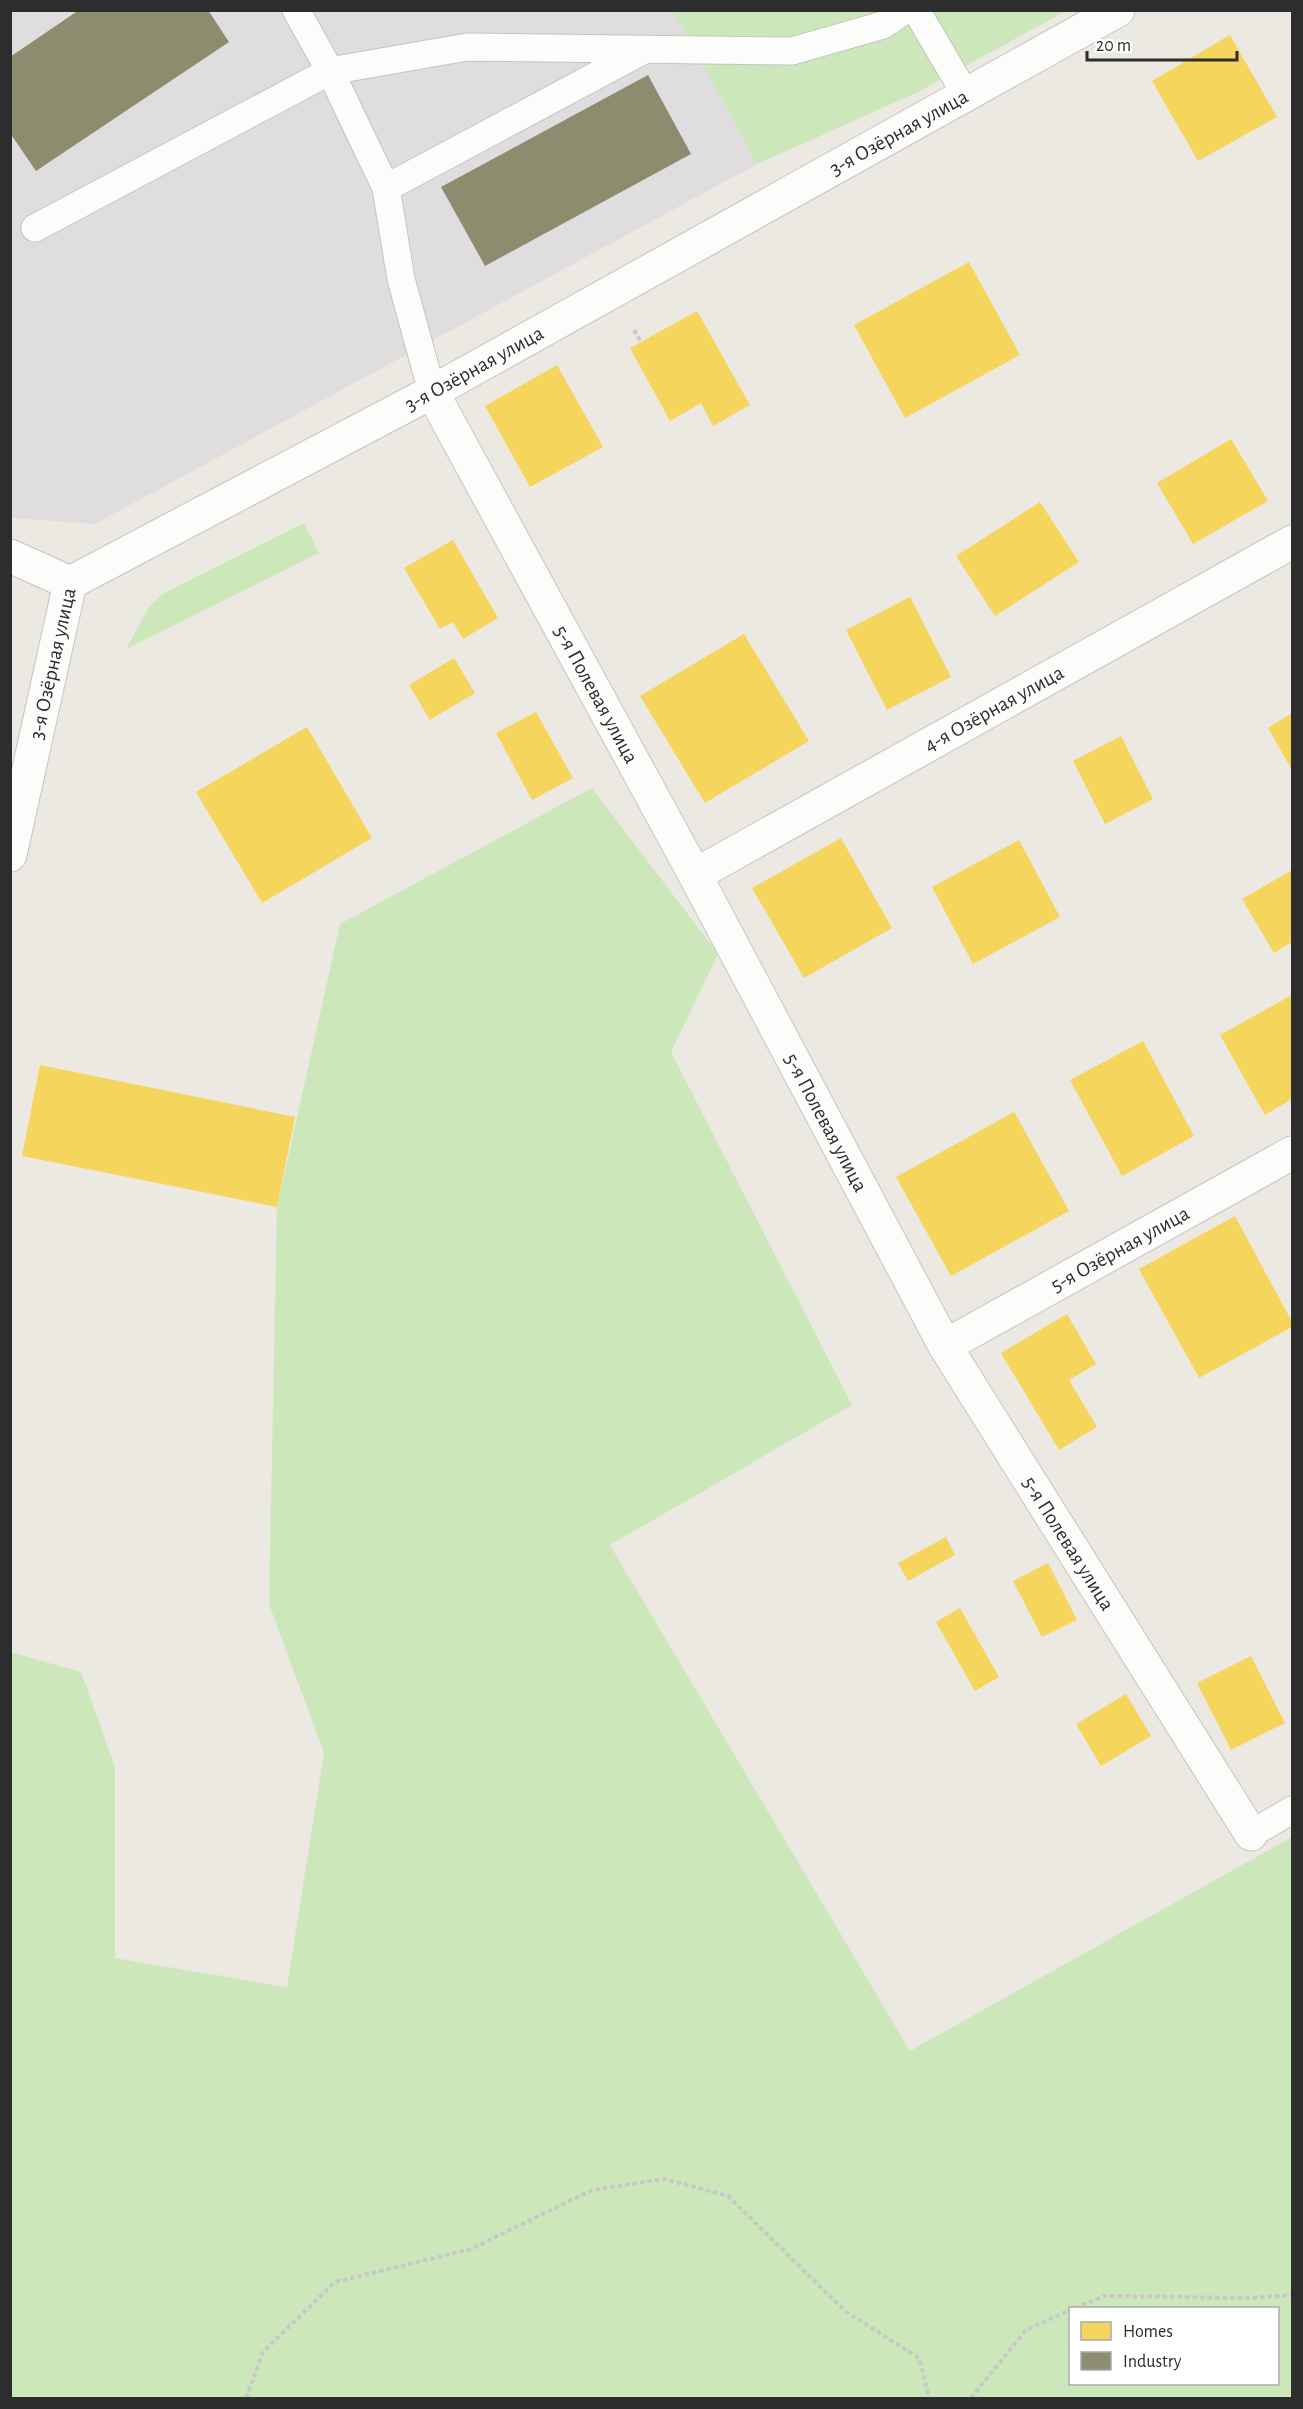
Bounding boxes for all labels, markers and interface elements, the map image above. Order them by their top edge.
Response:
scale bar [1087,24,1237,62]
text: 20 m [1096,37,1131,55]
street label: 3-я Озёрная улица [826,86,972,179]
street label: 3-я Озёрная улица [402,322,547,415]
street label: 3-я Озёрная улица [26,586,80,742]
street label: 5-я Полевая улица [550,622,642,767]
street label: 4-я Озёрная улица [921,661,1068,756]
street label: 5-я Полевая улица [781,1050,871,1196]
street label: 5-я Озёрная улица [1047,1202,1193,1296]
street label: 5-я Полевая улица [1019,1473,1118,1614]
legend [1069,2307,1279,2385]
text: Homes [1123,2323,1173,2341]
text: Industry [1123,2353,1182,2371]

